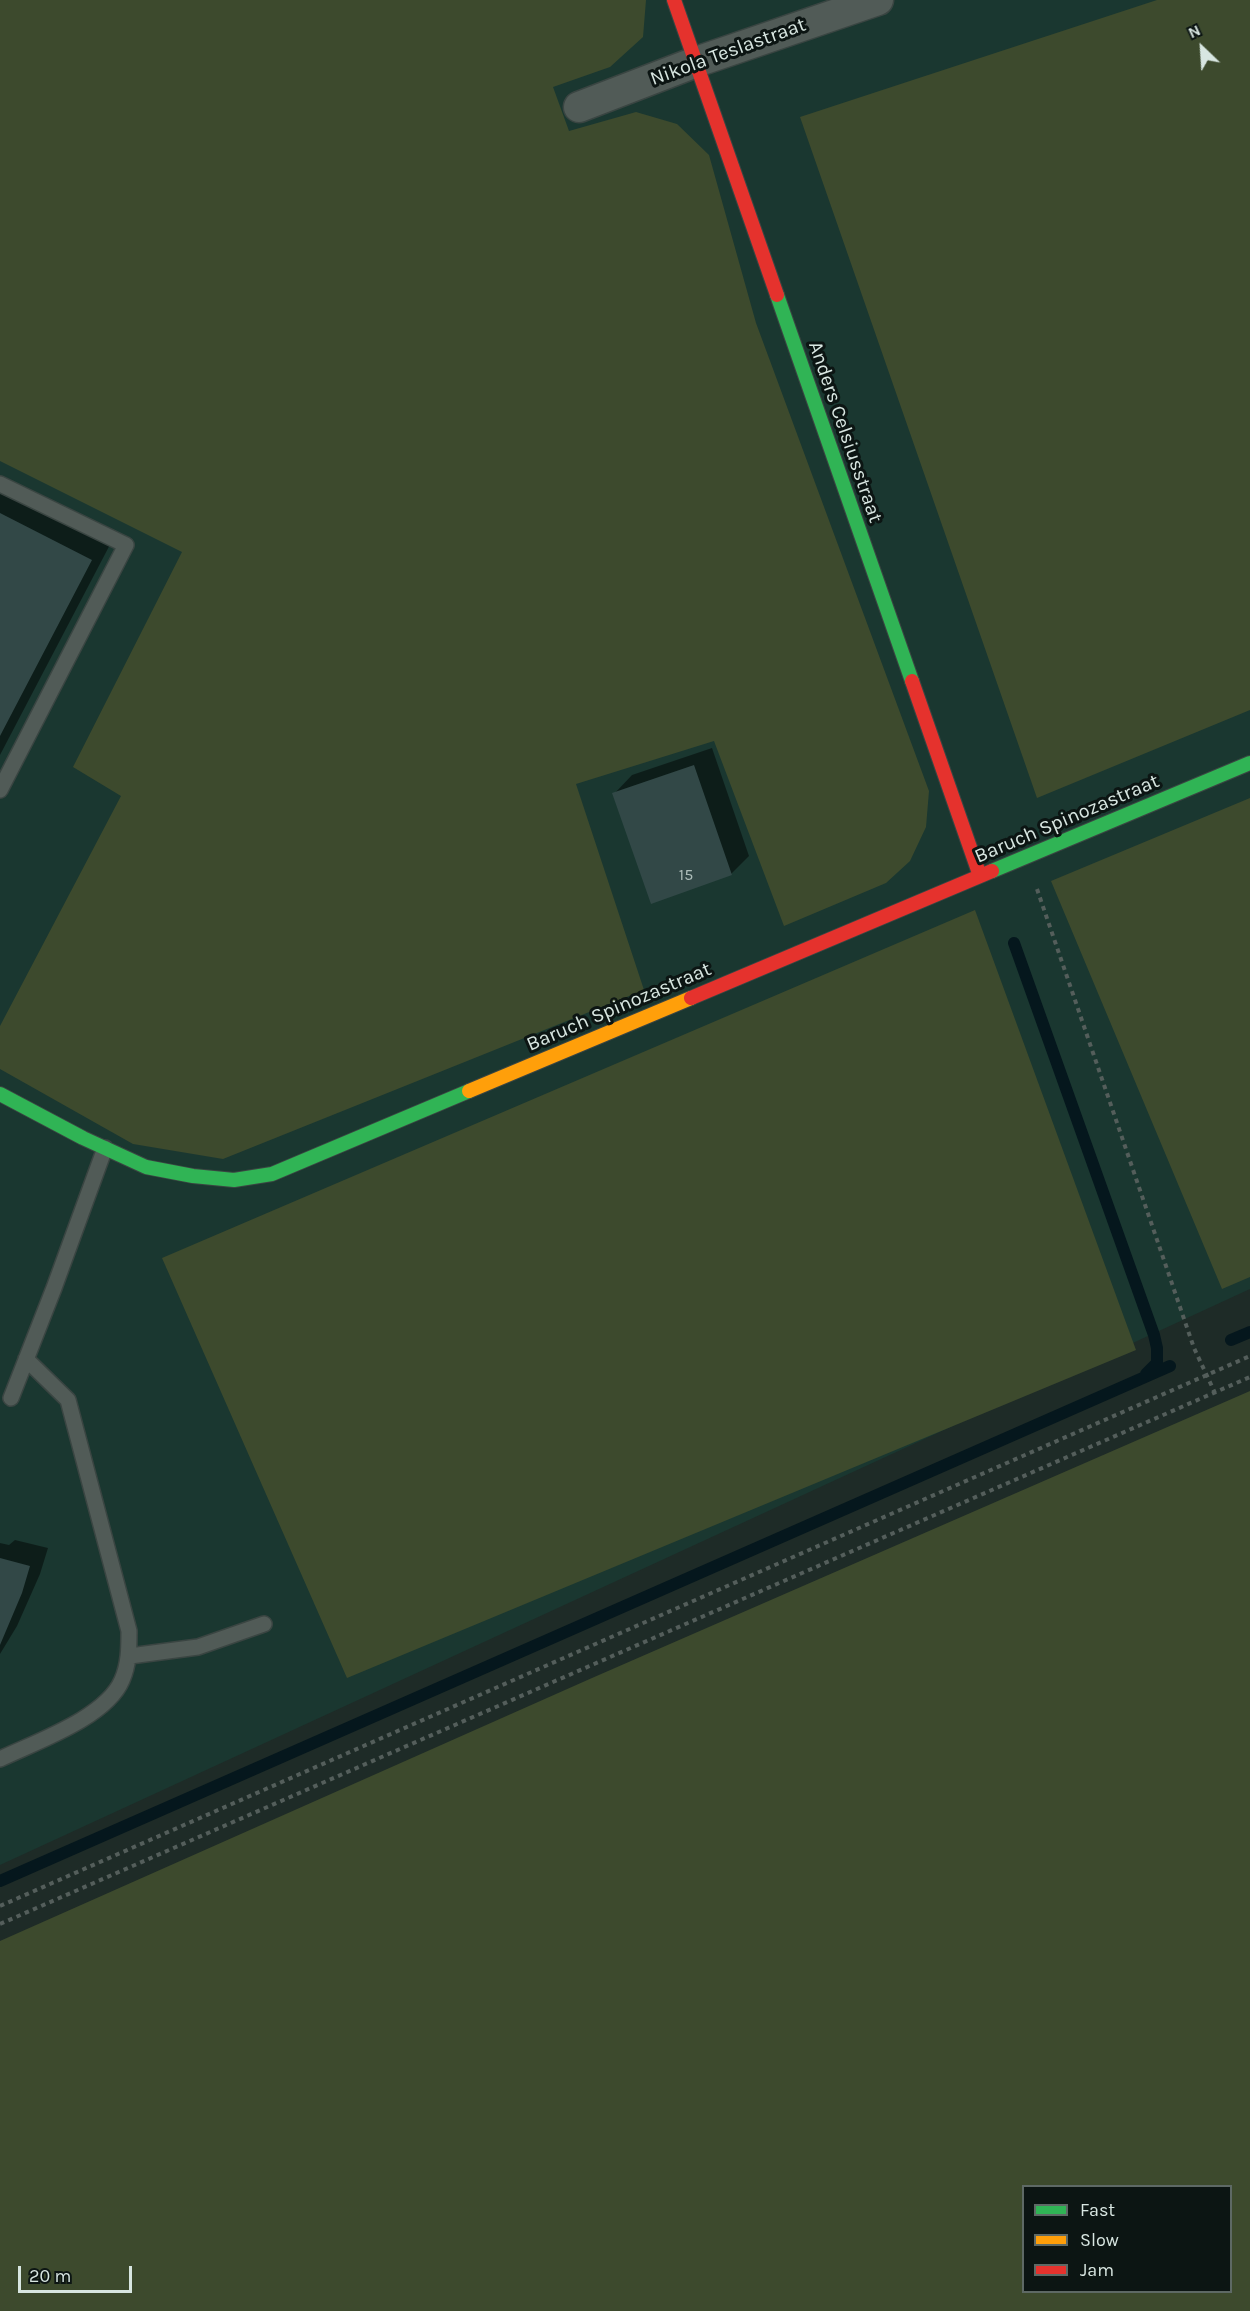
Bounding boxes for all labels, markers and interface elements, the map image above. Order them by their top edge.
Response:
street label: Nikola Teslastraat [647,13,809,91]
north arrow [1172,18,1232,78]
text: N [1185,20,1203,42]
street label: Anders Celsiusstraat [803,338,887,526]
street label: Baruch Spinozastraat [971,769,1163,869]
house number: 15 [679,865,693,885]
street label: Baruch Spinozastraat [523,957,715,1057]
legend [1022,2185,1232,2293]
text: Fast [1080,2199,1115,2221]
text: Slow [1080,2229,1119,2251]
scale bar [21,2254,135,2292]
text: Jam [1080,2259,1114,2281]
text: 20 m [29,2265,71,2287]

